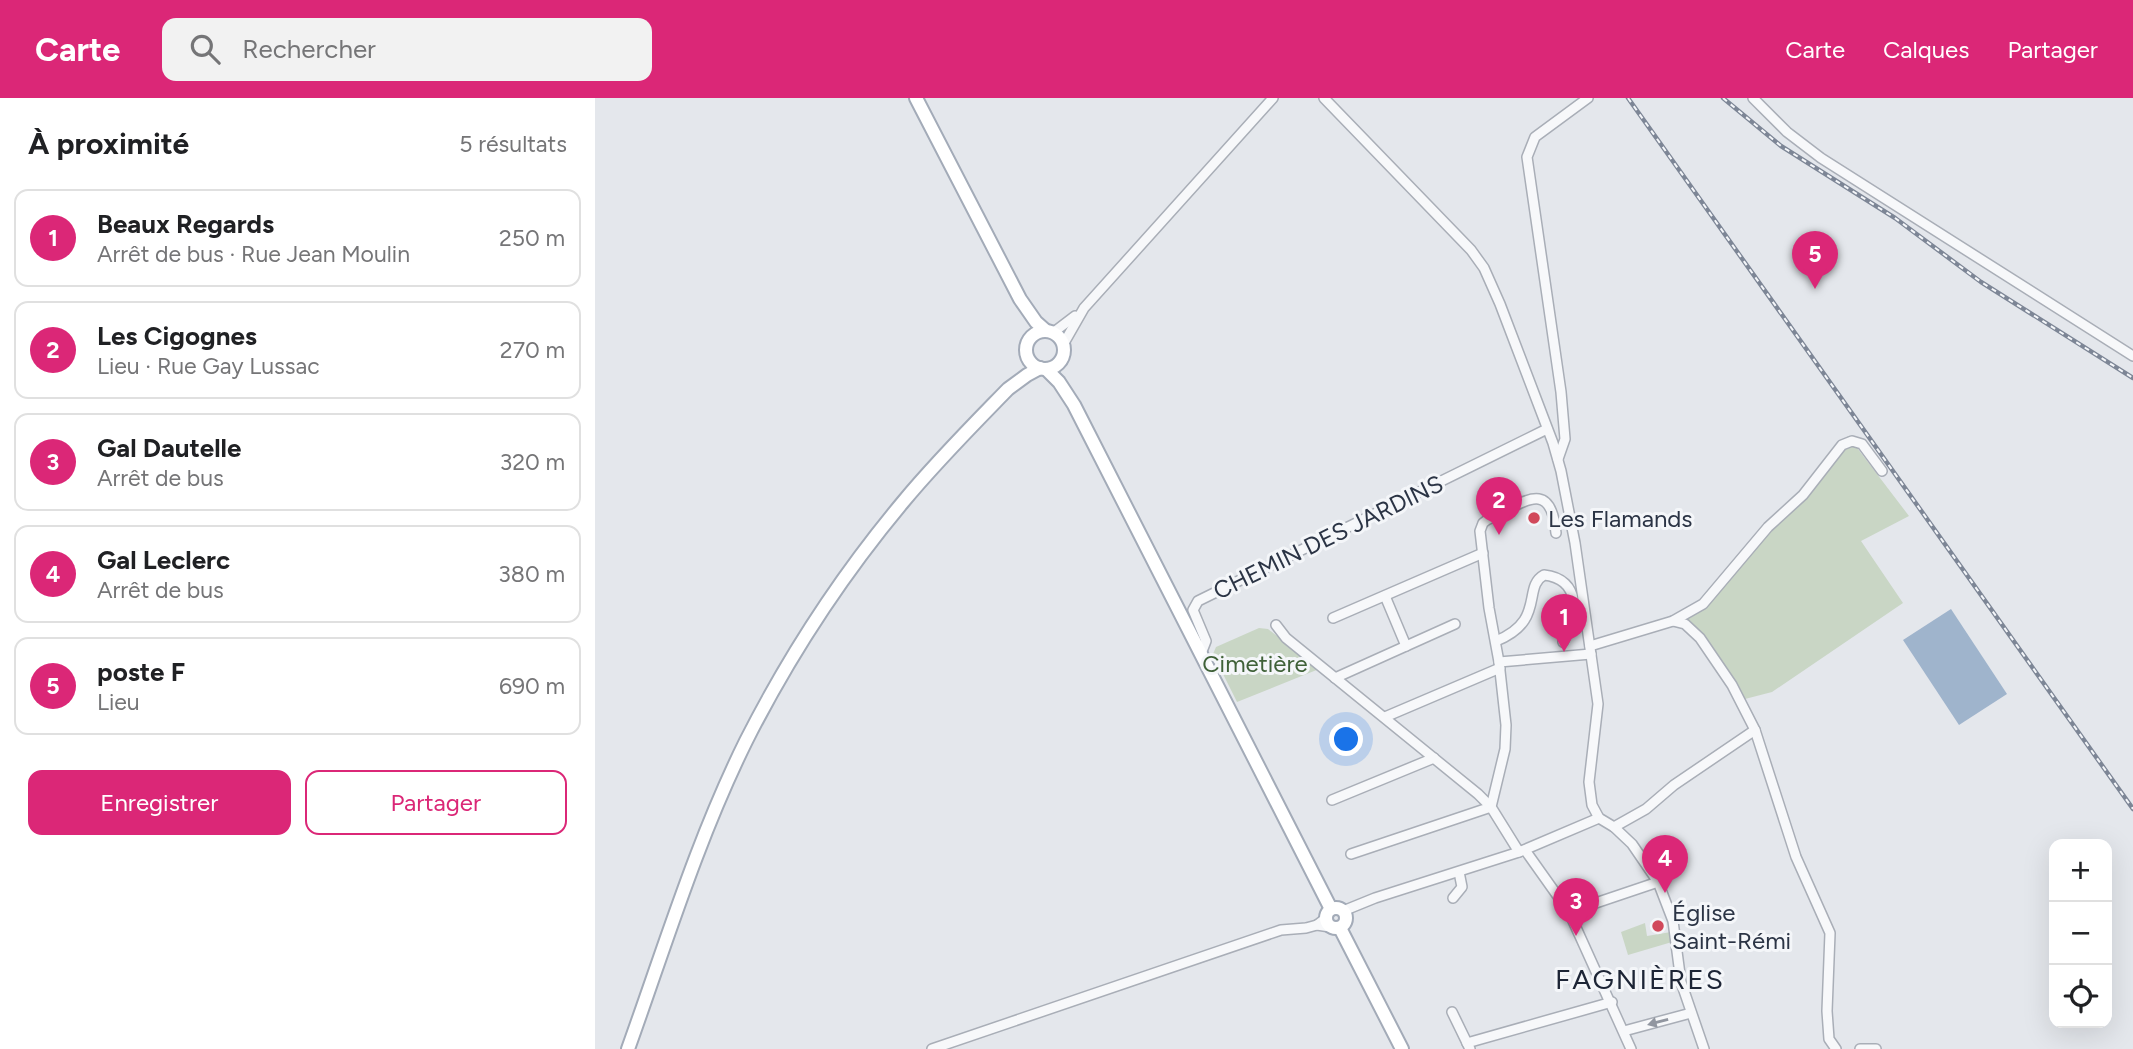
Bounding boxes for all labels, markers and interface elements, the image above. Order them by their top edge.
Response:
search box [162,18,652,81]
text: Carte [35,30,120,69]
icon: search [186,30,224,68]
text: Rechercher [242,33,376,65]
text: Carte [1785,35,1845,64]
text: Calques [1883,35,1969,64]
text: Partager [2007,35,2098,64]
text: À proximité [28,125,189,162]
text: 5 résultats [459,130,567,158]
text: Beaux Regards [97,208,274,240]
text: 1 [48,224,58,252]
text: 250 m [499,224,565,252]
pin: 5 [1792,231,1838,289]
text: Arrêt de bus · Rue Jean Moulin [97,240,410,268]
text: Les Cigognes [97,320,257,352]
text: 2 [46,336,60,364]
text: 270 m [500,336,565,364]
text: Lieu · Rue Gay Lussac [97,352,320,380]
text: Gal Dautelle [97,432,241,464]
text: 3 [47,448,59,476]
text: 320 m [500,448,565,476]
text: Arrêt de bus [97,464,224,492]
street label: CHEMIN DES JARDINS [1208,469,1448,605]
pin: 2 [1476,477,1522,535]
place label: Les Flamands [1548,504,1693,533]
marker: Les Flamands [1526,510,1542,526]
text: Gal Leclerc [97,544,230,576]
text: 4 [46,560,60,588]
text: 380 m [498,560,565,588]
text: Arrêt de bus [97,576,224,604]
pin: 1 [1541,594,1587,652]
park label: Cimetière [1202,649,1308,678]
text: poste F [97,656,185,688]
text: 5 [46,672,60,700]
text: 690 m [499,672,565,700]
text: Lieu [97,688,140,716]
your location [1329,722,1363,756]
button: Enregistrer [28,770,291,835]
button: Partager [305,770,567,835]
pin: 4 [1642,835,1688,893]
map controls [2049,839,2112,1028]
button: + [2049,839,2112,902]
pin: 3 [1553,878,1599,936]
place label: Église Saint-Rémi [1672,898,1791,955]
button: − [2049,902,2112,965]
marker: Église Saint-Rémi [1650,918,1666,934]
district label: FAGNIÈRES [1555,962,1725,996]
button: locate [2049,965,2112,1028]
one-way arrow [1646,1017,1668,1028]

